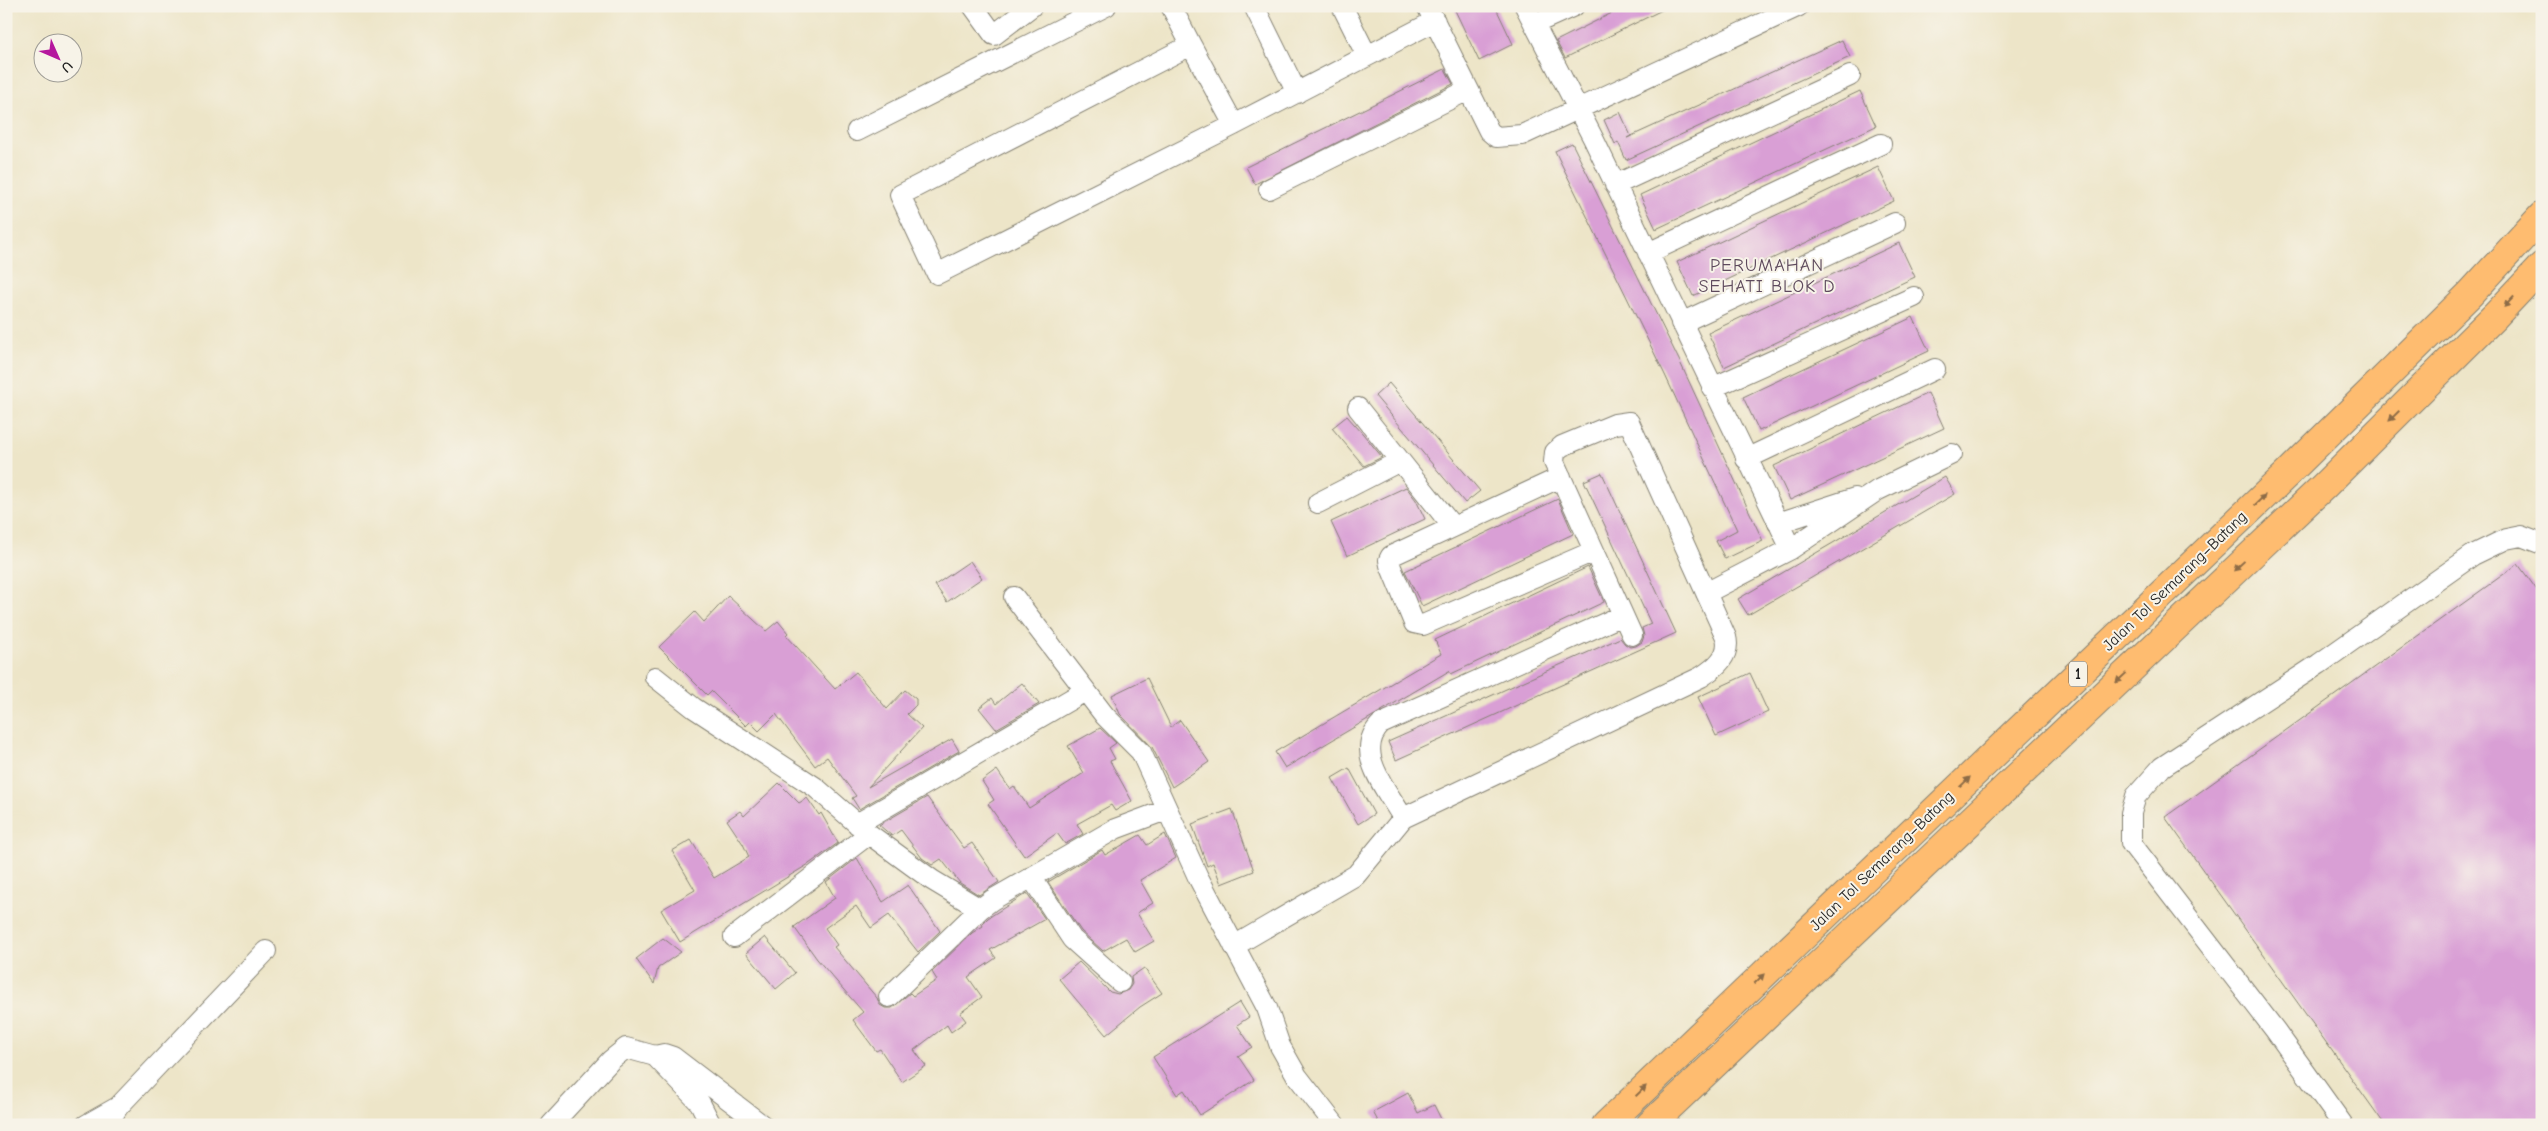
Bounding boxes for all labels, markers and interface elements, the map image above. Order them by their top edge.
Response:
north arrow [32,32,82,82]
text: U [58,58,76,76]
district label: PERUMAHAN SEHATI BLOK D [1699,255,1835,297]
one-way arrow [2503,295,2514,308]
one-way arrow [2388,410,2400,422]
one-way arrow [2253,495,2265,507]
street label: Jalan Tol Semarang–Batang [2099,507,2251,655]
one-way arrow [2234,560,2246,572]
road number: 1 [2069,662,2087,686]
one-way arrow [2116,672,2128,684]
one-way arrow [1959,776,1971,788]
street label: Jalan Tol Semarang–Batang [1806,787,1958,935]
one-way arrow [1752,973,1764,985]
one-way arrow [1635,1085,1647,1097]

